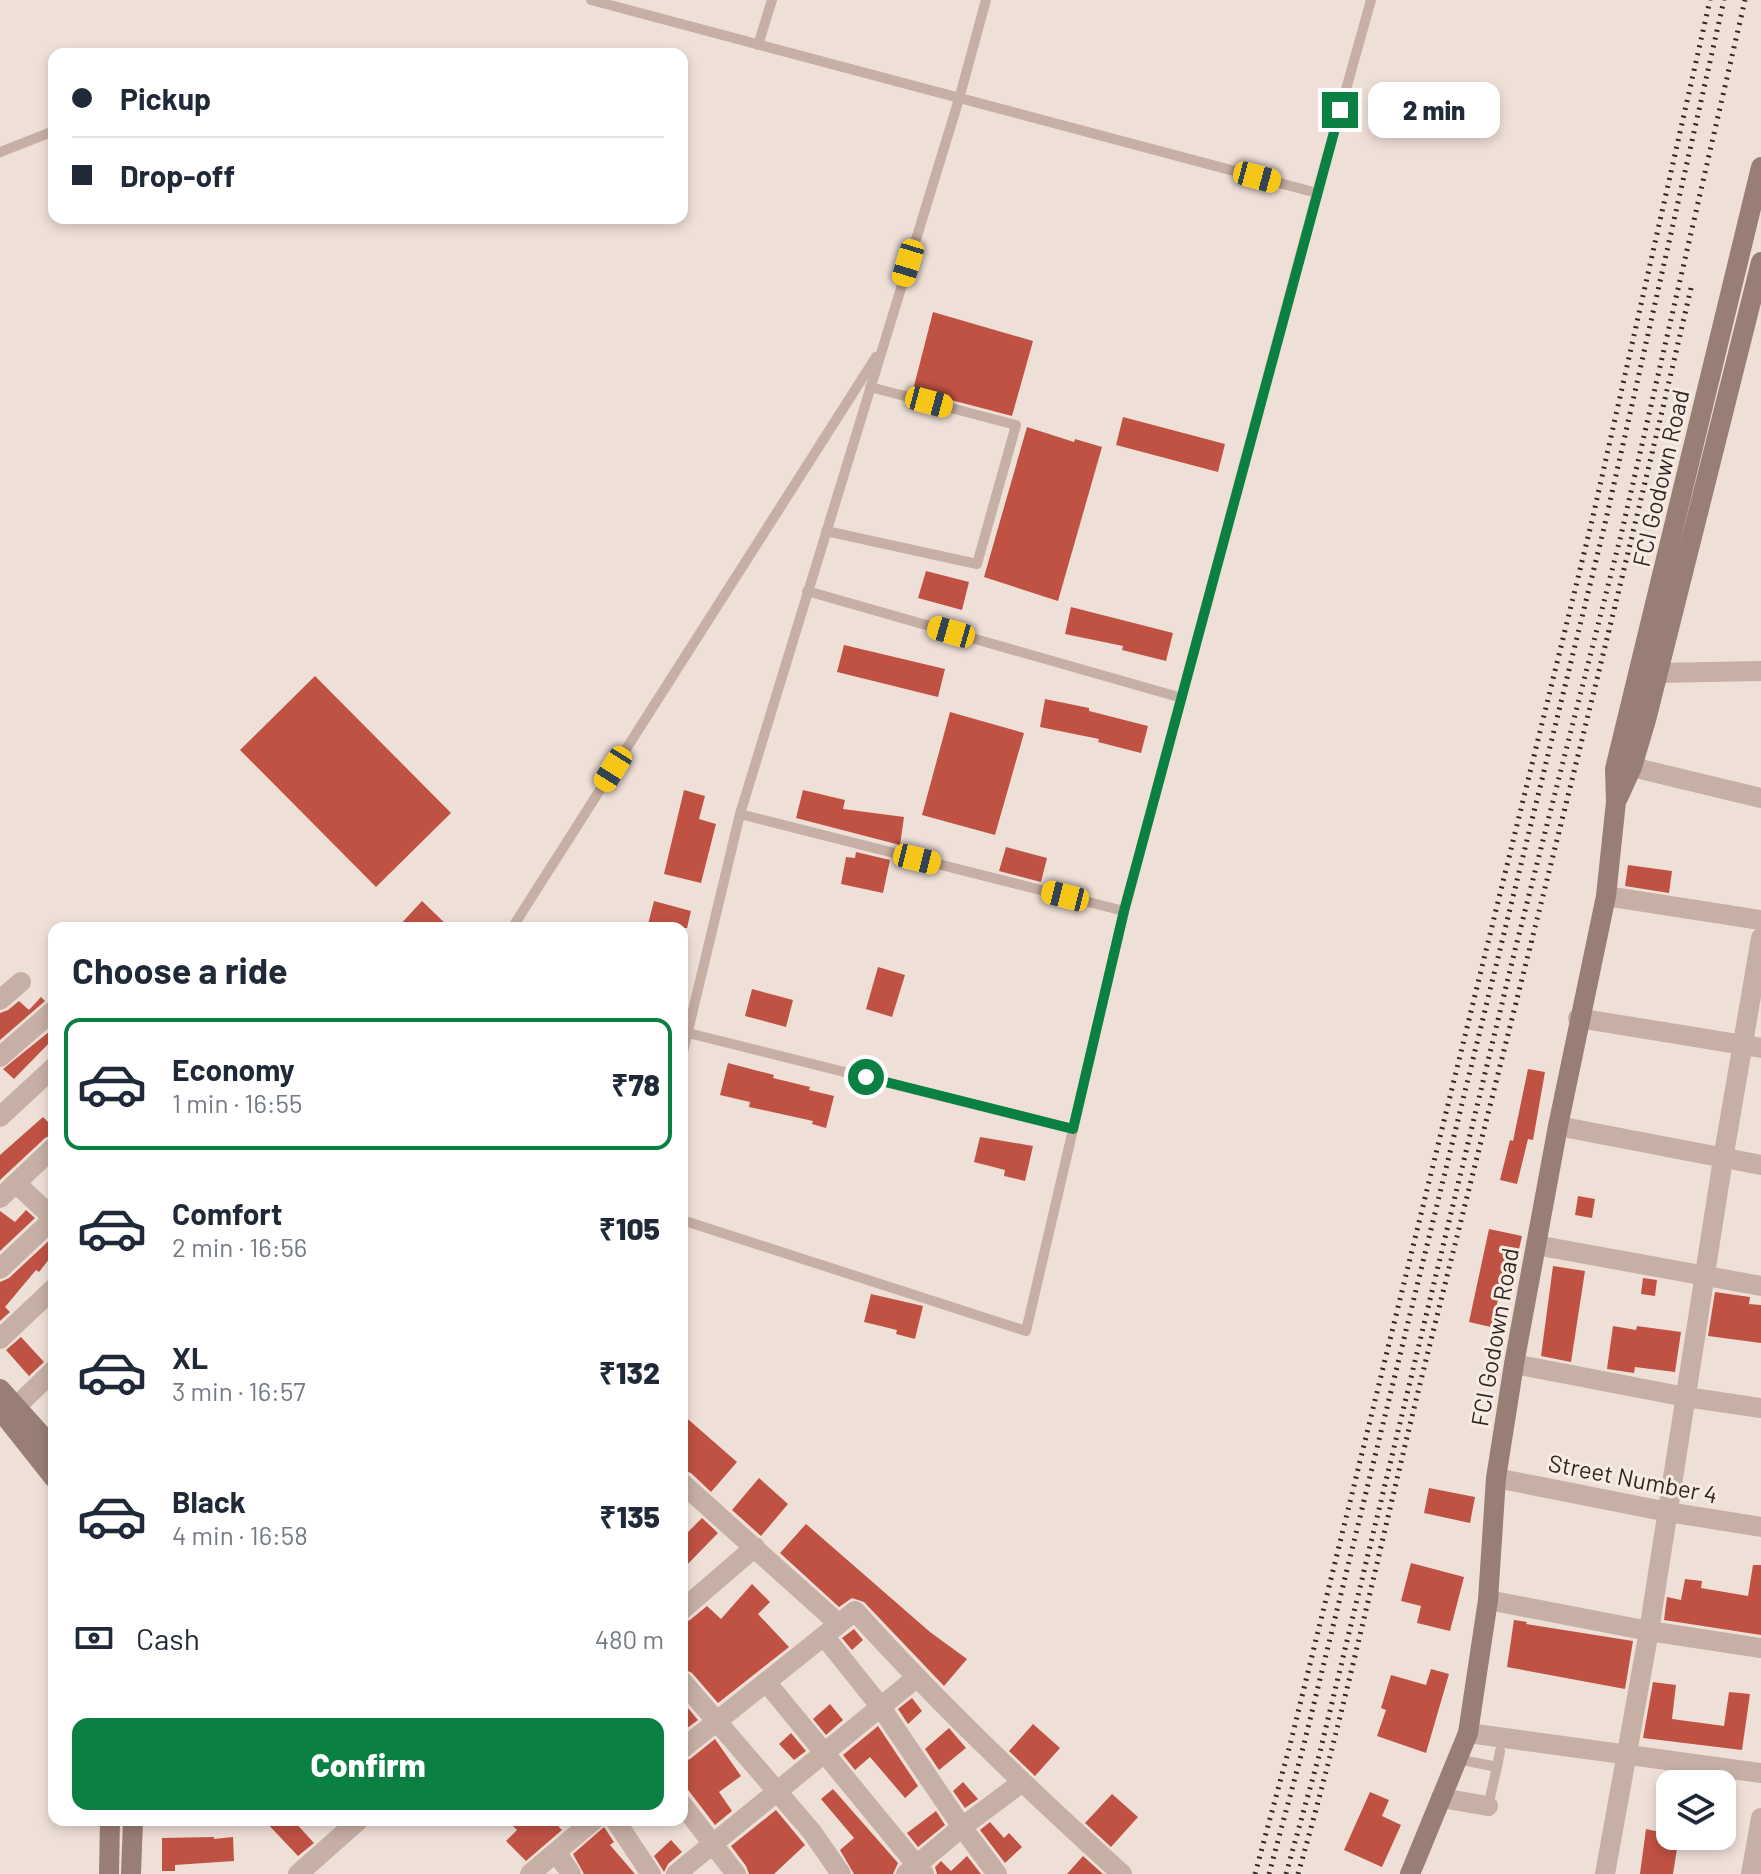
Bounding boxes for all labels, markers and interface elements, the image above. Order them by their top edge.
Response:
text: Pickup [120,80,211,116]
callout: 2 min [1368,82,1500,138]
route end [1322,92,1358,128]
text: 2 min [1403,94,1465,125]
text: Drop-off [120,157,235,193]
car [1231,159,1283,195]
car [890,237,926,289]
car [903,384,955,420]
street label: FCI Godown Road [1626,387,1694,569]
car [925,614,977,650]
car [590,742,636,796]
car [891,842,943,876]
car [1039,879,1091,913]
text: Choose a ride [72,948,288,991]
icon: car [76,1048,148,1120]
text: Economy [172,1051,295,1087]
route start [848,1059,884,1095]
text: ₹78 [611,1066,660,1102]
text: 1 min · 16:55 [172,1087,302,1118]
icon: car [76,1192,148,1264]
text: Comfort [172,1195,282,1231]
text: ₹105 [599,1210,660,1246]
text: 2 min · 16:56 [172,1231,307,1262]
street label: FCI Godown Road [1464,1246,1524,1428]
icon: car [76,1336,148,1408]
text: XL [172,1339,208,1375]
text: ₹132 [599,1354,660,1390]
text: 3 min · 16:57 [172,1375,306,1406]
street label: Street Number 4 [1546,1447,1720,1509]
icon: car [76,1480,148,1552]
text: Black [172,1483,246,1519]
text: ₹135 [599,1498,660,1534]
text: 4 min · 16:58 [172,1519,308,1550]
icon: cash [72,1616,116,1660]
text: Cash [136,1620,200,1656]
text: 480 m [595,1623,664,1654]
button: Confirm [72,1718,664,1810]
map controls [1656,1770,1736,1850]
button: layers [1656,1770,1736,1850]

